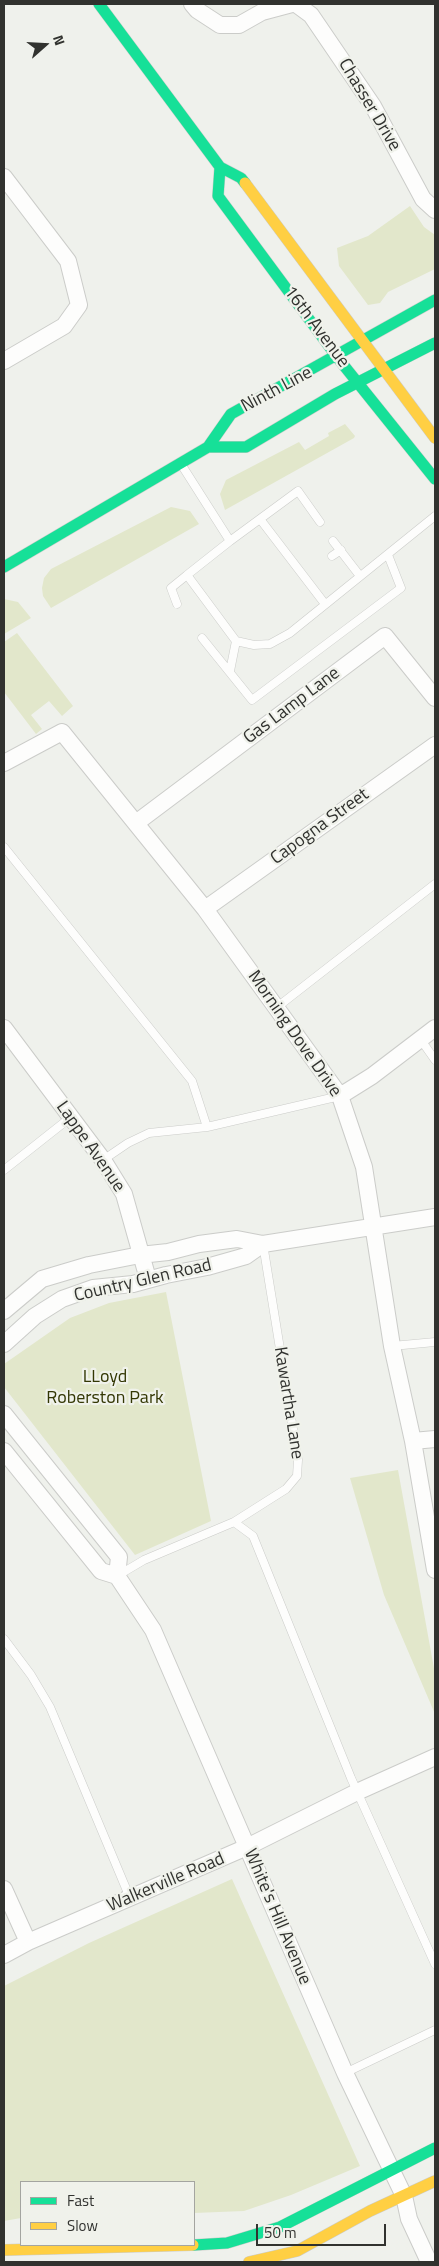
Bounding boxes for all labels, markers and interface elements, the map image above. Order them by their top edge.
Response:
north arrow [20,20,70,70]
text: N [48,32,71,48]
street label: Chasser Drive [333,55,405,155]
street label: 16th Avenue [278,282,354,372]
street label: Ninth Line [238,362,316,418]
street label: Gas Lamp Lane [240,663,344,749]
street label: Capogna Street [267,784,373,870]
street label: Morning Dove Drive [242,967,346,1101]
street label: Lappe Avenue [51,1097,129,1197]
street label: Country Glen Road [72,1255,214,1307]
street label: Kawartha Lane [268,1345,308,1461]
park label: LLoyd Roberston Park [46,1367,164,1410]
street label: White's Hill Avenue [239,1846,315,1988]
street label: Walkerville Road [104,1849,228,1917]
legend [20,2181,195,2246]
text: Fast [67,2189,94,2212]
text: Slow [67,2214,98,2237]
scale bar [259,2214,389,2246]
text: 50 m [264,2221,297,2244]

